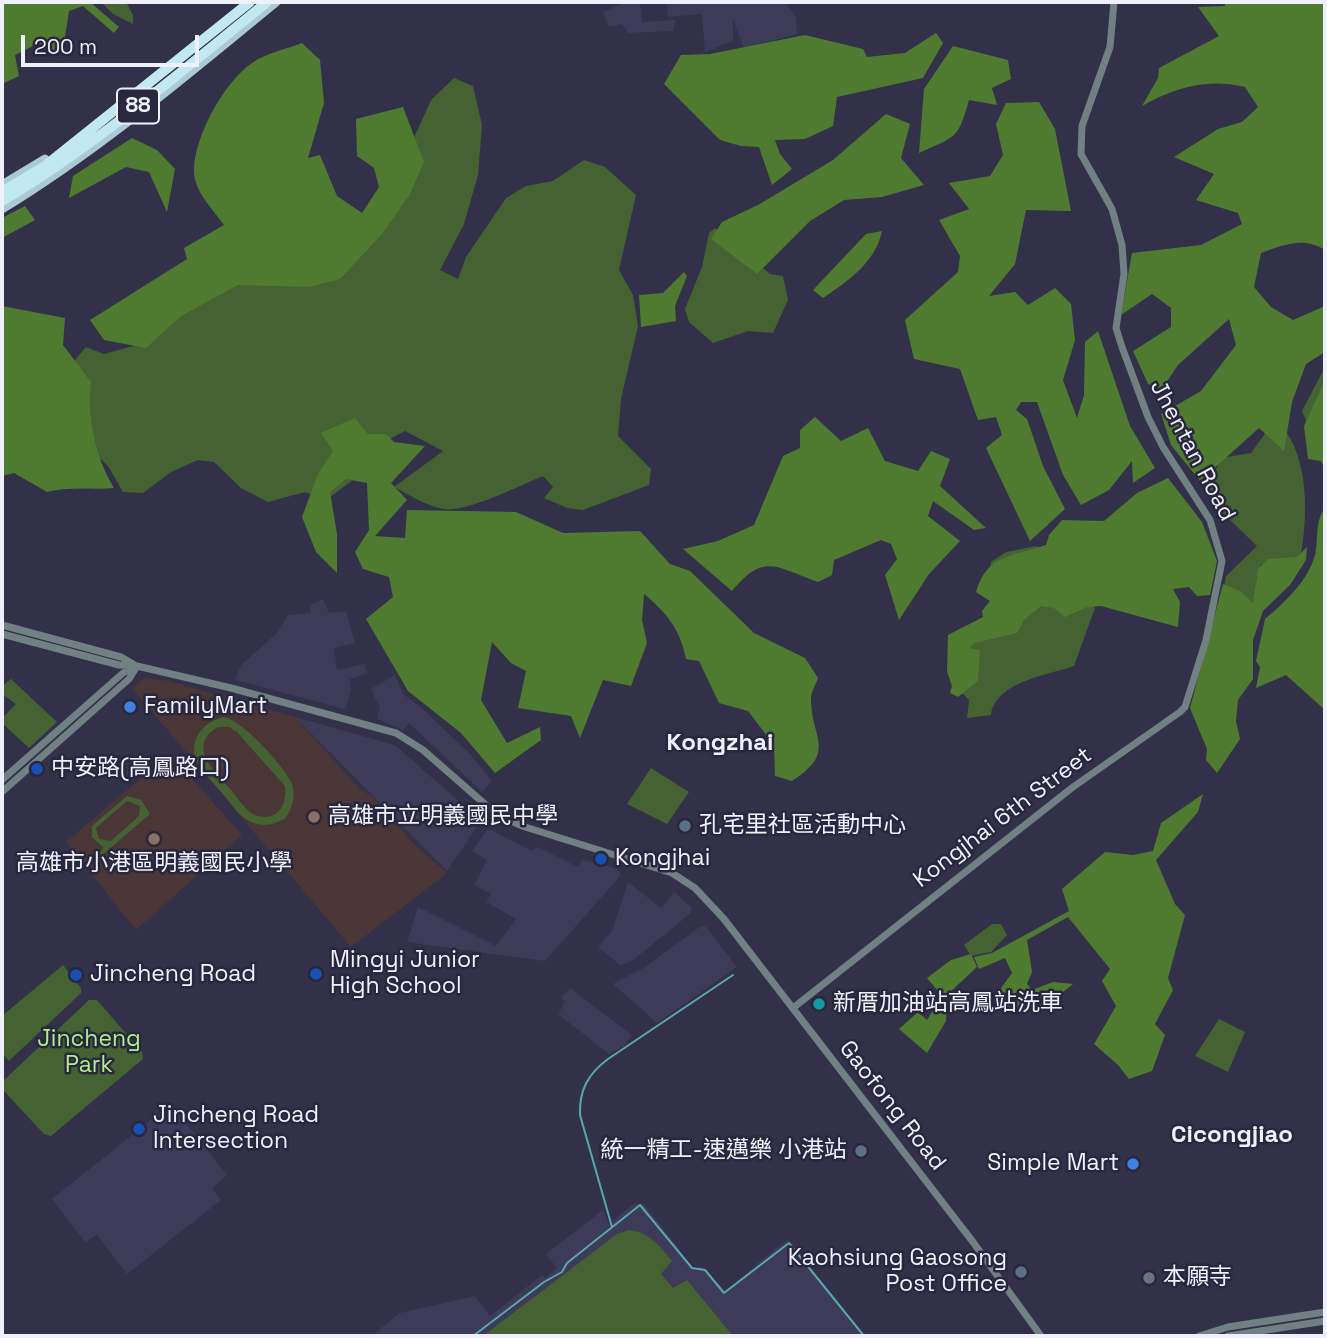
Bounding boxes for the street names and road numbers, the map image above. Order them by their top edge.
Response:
road number: 88 [117,88,159,124]
street label: Jhentan Road [1143,376,1241,526]
street label: Kongjhai 6th Street [908,742,1098,894]
street label: Gaofong Road [833,1036,951,1176]

